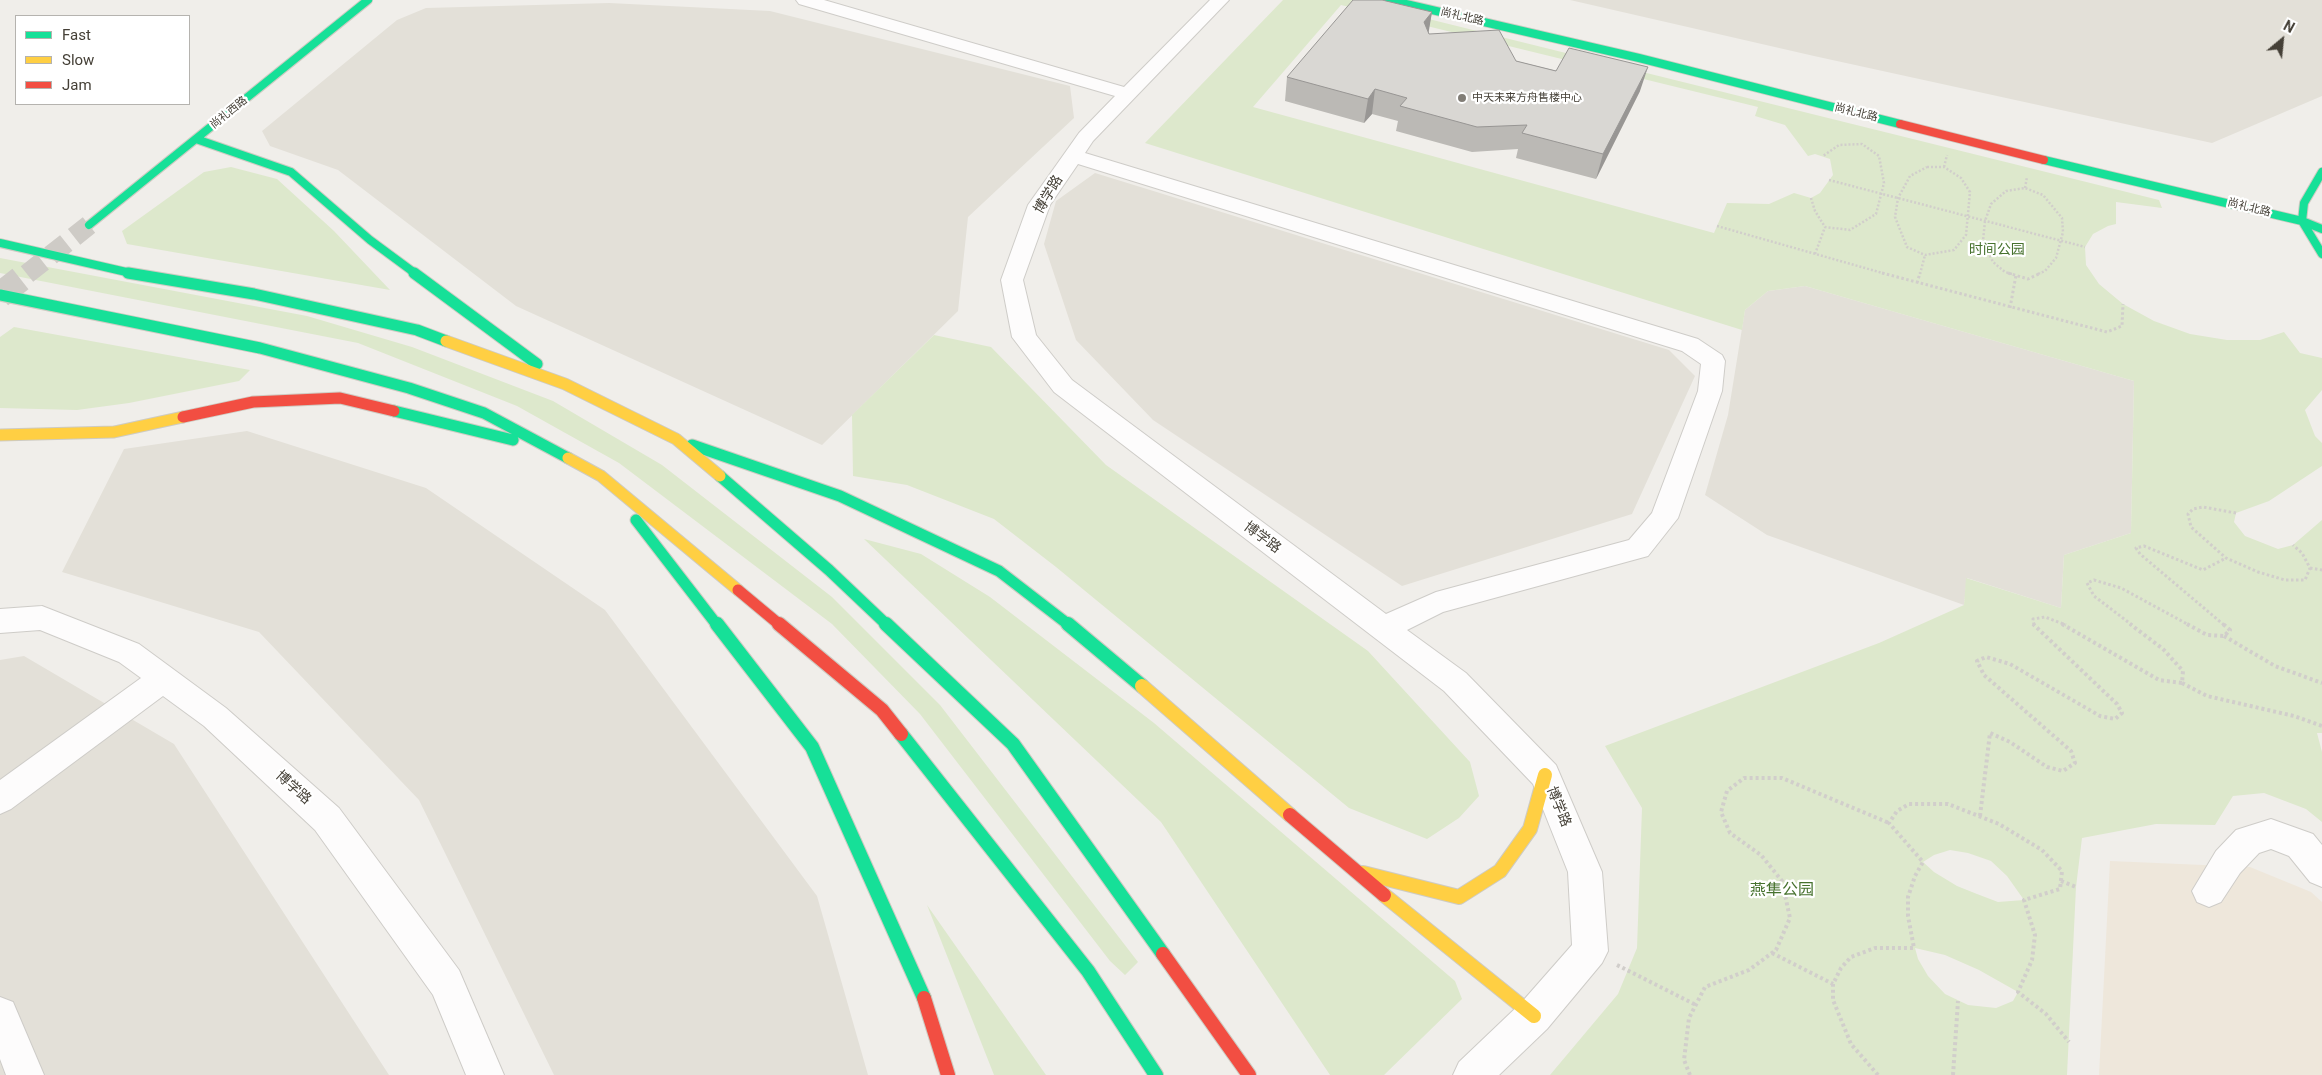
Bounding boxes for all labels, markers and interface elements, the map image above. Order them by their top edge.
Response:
street label: 尚礼北路 [1439,6,1485,28]
legend [15,15,190,105]
north arrow [2257,15,2307,65]
text: N [2281,17,2297,36]
text: Fast [62,26,91,44]
text: Slow [62,51,94,69]
text: Jam [62,76,92,94]
place label: 中天未来方舟售楼中心 [1472,91,1582,105]
marker: 中天未来方舟售楼中心 [1456,92,1468,104]
street label: 尚礼西路 [208,94,250,132]
street label: 尚礼北路 [1833,101,1879,125]
street label: 博学路 [1031,173,1067,217]
street label: 尚礼北路 [2226,196,2272,220]
park label: 时间公园 [1969,242,2025,258]
street label: 博学路 [1240,519,1284,557]
street label: 博学路 [272,768,314,808]
street label: 博学路 [1542,784,1574,830]
park label: 燕隼公园 [1750,881,1814,901]

